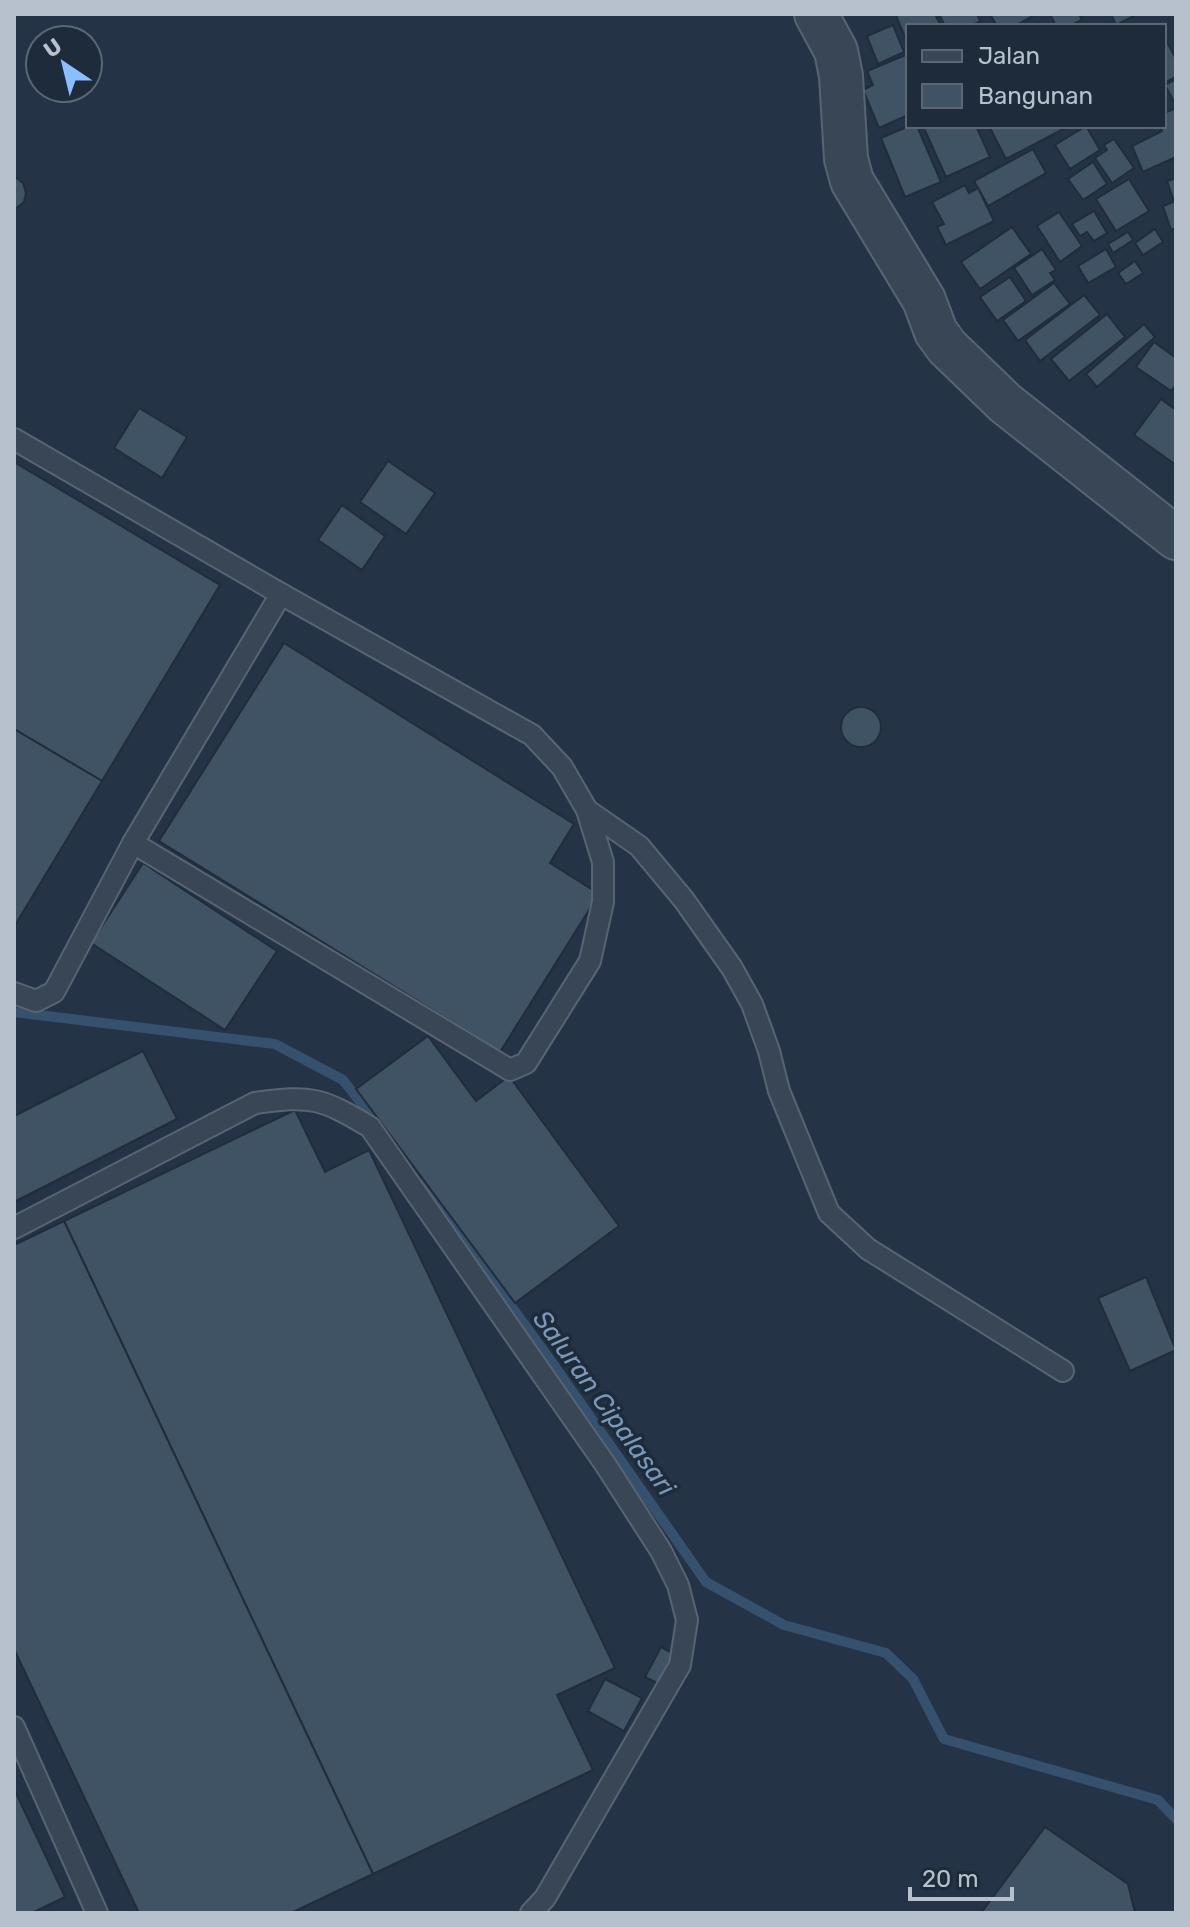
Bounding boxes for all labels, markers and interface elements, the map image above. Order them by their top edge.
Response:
north arrow [24,24,104,104]
legend [906,24,1166,128]
text: U [39,32,67,64]
text: Jalan [978,42,1040,70]
text: Bangunan [978,82,1093,110]
water label: Saluran Cipalasari [526,1304,682,1502]
scale bar [910,1851,1012,1901]
text: 20 m [922,1865,979,1893]

